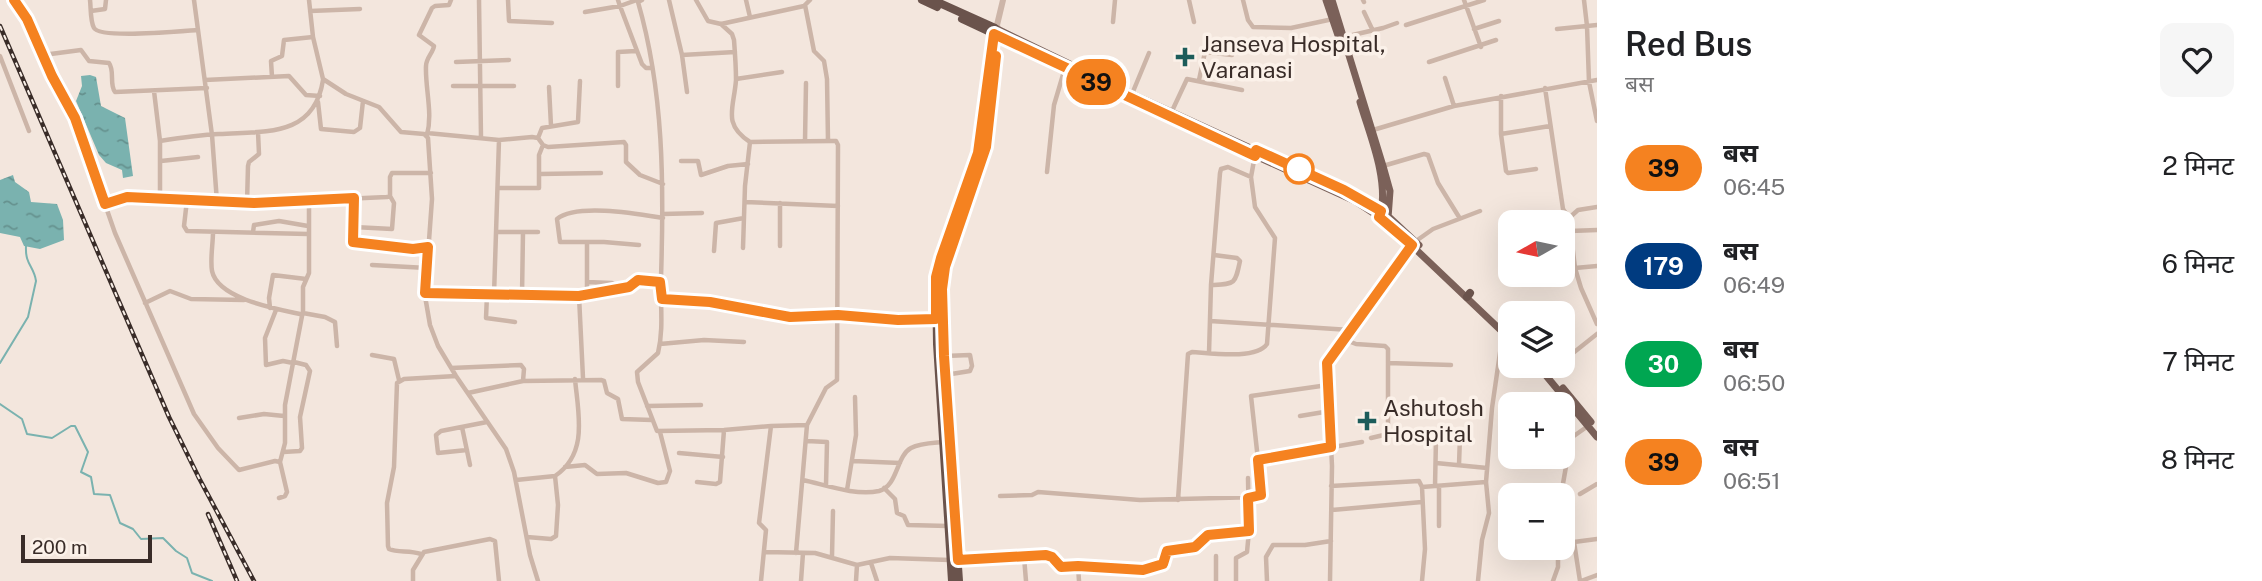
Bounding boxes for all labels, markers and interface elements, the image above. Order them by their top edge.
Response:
button: heart [2160,23,2234,97]
text: Red Bus [1625,25,1752,63]
place label: Janseva Hospital, Varanasi [1201,30,1386,83]
marker: Janseva Hospital, Varanasi [1175,47,1195,67]
line badge: 39 [1064,59,1128,105]
text: 39 [1080,68,1112,96]
text: बस [1625,70,1654,97]
text: बस [1723,137,1758,168]
text: 2 मिनट [2162,150,2234,181]
unlabelled marker [1284,154,1314,184]
text: 39 [1648,154,1679,182]
text: 06:45 [1723,173,1785,200]
north arrow [1498,210,1575,287]
map controls [1498,210,1575,560]
text: बस [1723,235,1758,266]
text: 6 मिनट [2162,248,2234,279]
text: 179 [1643,252,1684,280]
text: 06:49 [1723,271,1785,298]
button: layers [1498,301,1575,378]
text: बस [1723,333,1758,364]
text: 7 मिनट [2162,346,2234,377]
text: 30 [1648,350,1679,378]
text: 06:50 [1723,369,1785,396]
button: + [1498,392,1575,469]
place label: Ashutosh Hospital [1383,394,1484,447]
marker: Ashutosh Hospital [1357,411,1377,431]
text: बस [1723,431,1758,462]
text: 8 मिनट [2161,444,2234,475]
text: 39 [1648,448,1679,476]
text: 06:51 [1723,467,1781,494]
button: − [1498,483,1575,560]
scale bar [21,532,152,564]
text: 200 m [32,536,88,558]

